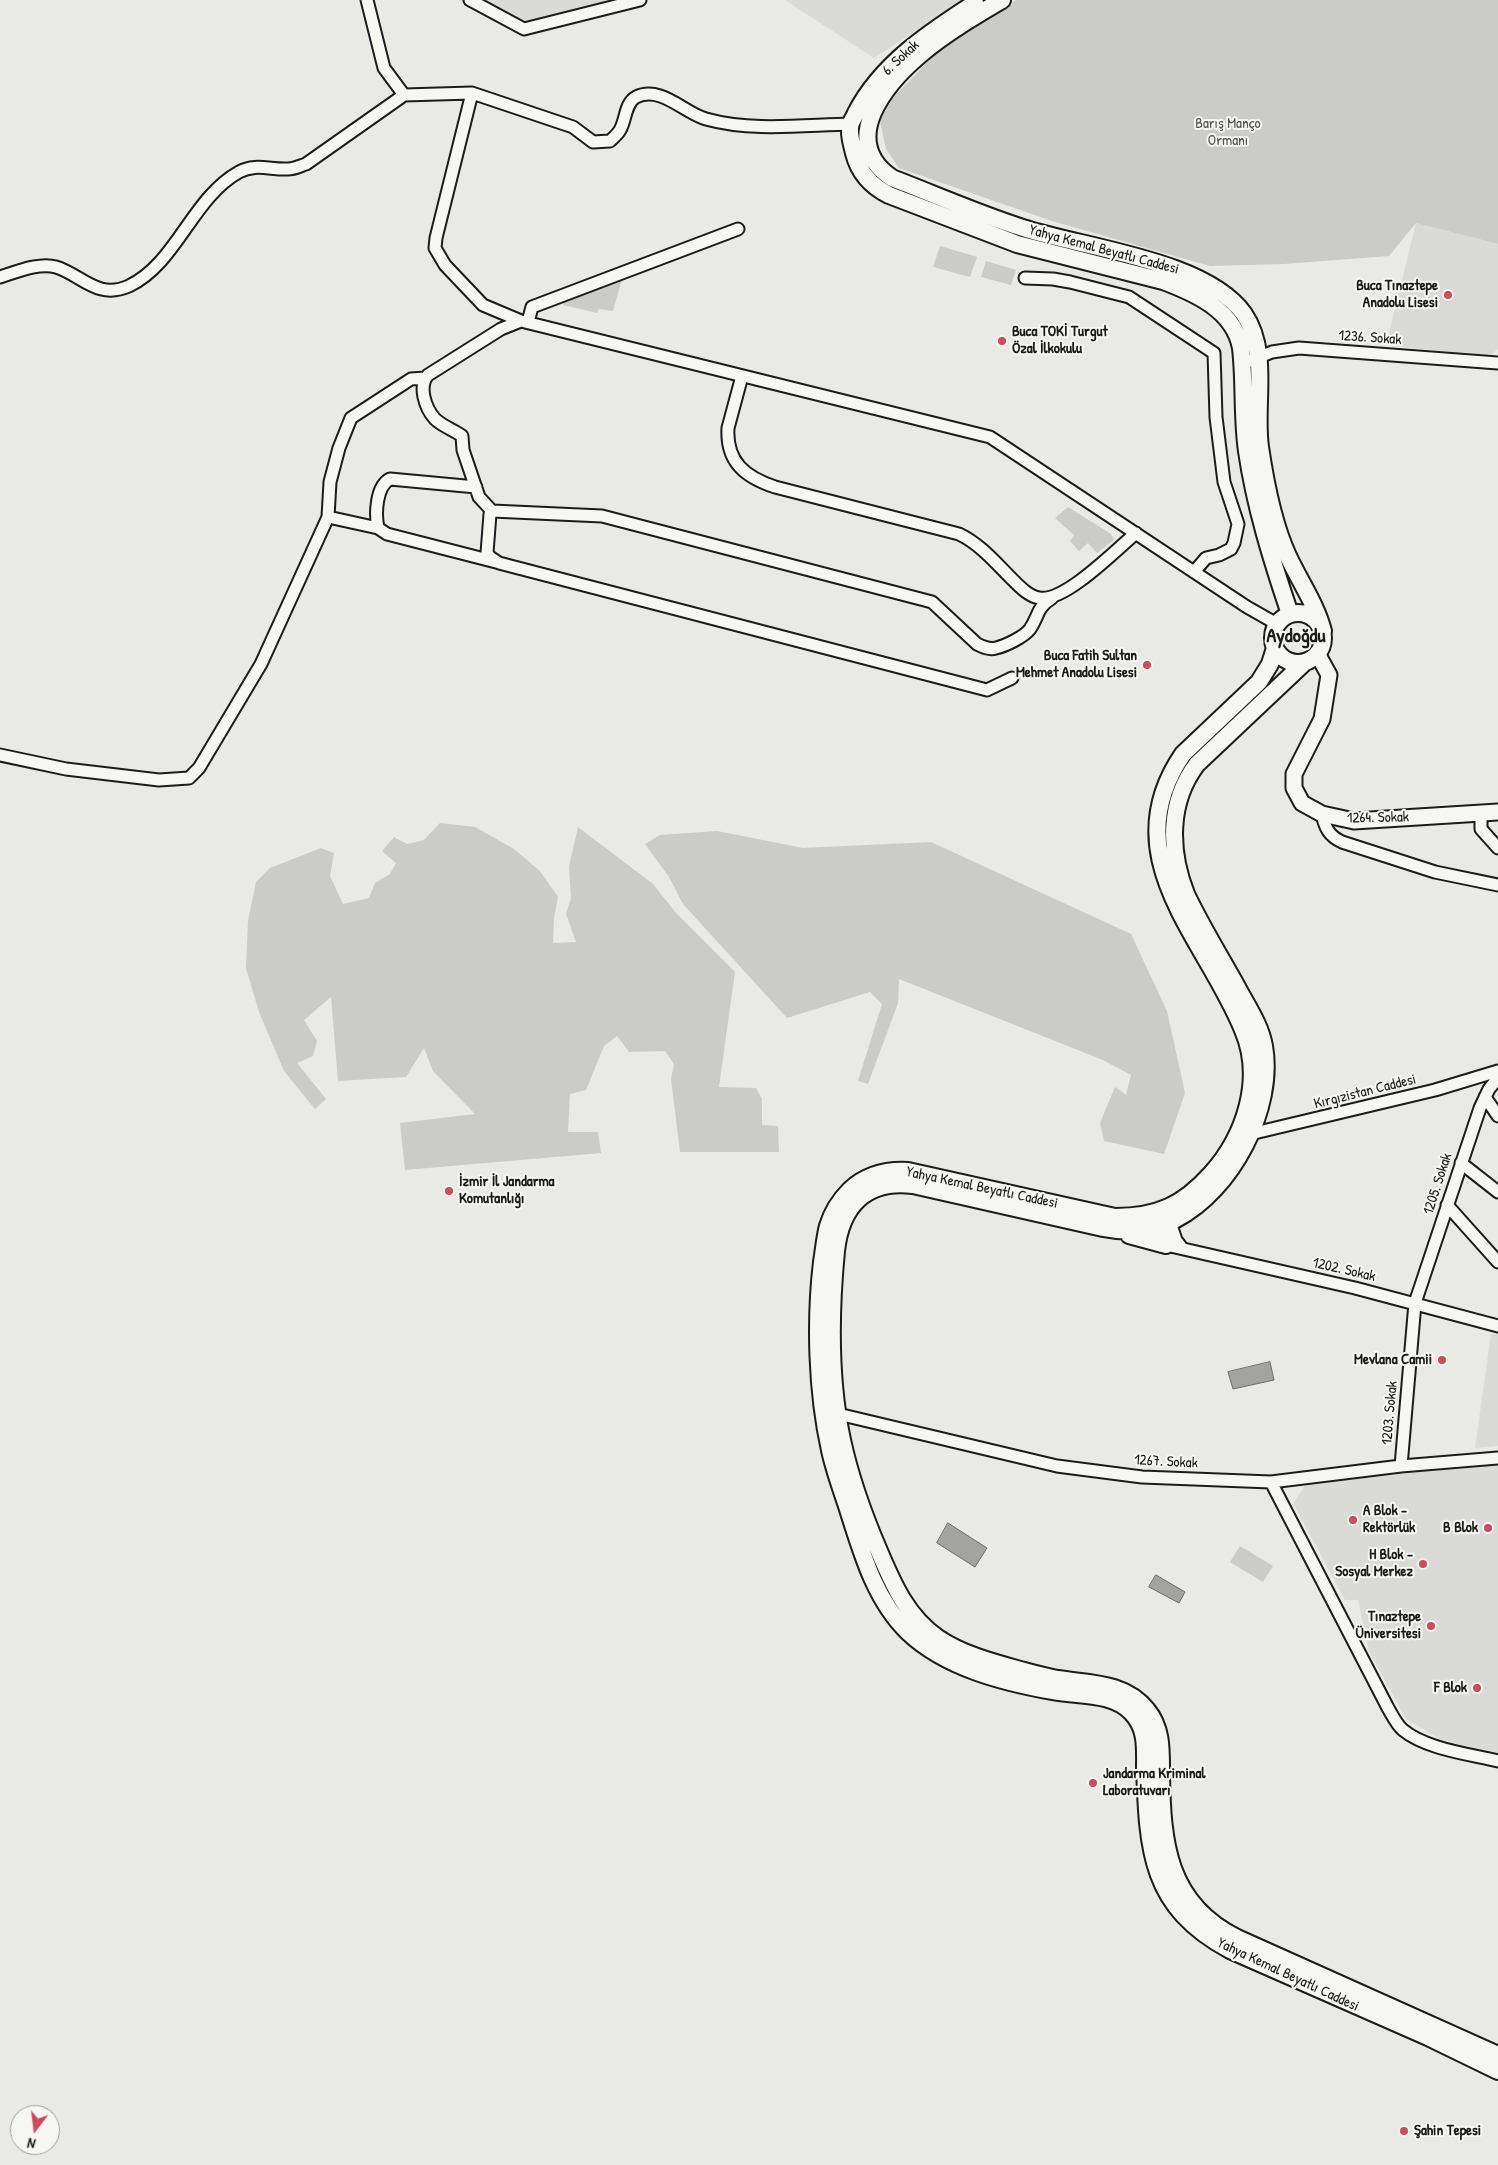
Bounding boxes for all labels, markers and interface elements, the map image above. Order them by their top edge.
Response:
street label: 6. Sokak [879,36,923,80]
park label: Barış Manço Ormanı [1195,115,1261,150]
street label: Yahya Kemal Beyatlı Caddesi [1027,221,1181,279]
place label: Buca Tınaztepe Anadolu Lisesi [1356,277,1438,312]
marker: Buca Tınaztepe Anadolu Lisesi [1442,289,1454,301]
place label: Buca TOKİ Turgut Özal İlkokulu [1012,323,1108,358]
street label: 1236. Sokak [1338,327,1402,349]
marker: Buca TOKİ Turgut Özal İlkokulu [996,335,1008,347]
district label: Aydoğdu [1267,625,1325,649]
place label: Buca Fatih Sultan Mehmet Anadolu Lisesi [1016,647,1137,682]
marker: Buca Fatih Sultan Mehmet Anadolu Lisesi [1141,659,1153,671]
street label: 1264. Sokak [1347,808,1409,828]
street label: Kırgızistan Caddesi [1312,1071,1418,1113]
street label: 1205. Sokak [1420,1151,1456,1217]
street label: Yahya Kemal Beyatlı Caddesi [905,1163,1059,1213]
place label: İzmir İl Jandarma Komutanlığı [459,1173,554,1208]
marker: İzmir İl Jandarma Komutanlığı [443,1185,455,1197]
street label: 1202. Sokak [1311,1254,1377,1286]
place label: Mevlana Camii [1354,1351,1432,1369]
marker: Mevlana Camii [1436,1354,1448,1366]
street label: 1203. Sokak [1378,1380,1402,1446]
street label: 1267. Sokak [1134,1451,1198,1473]
place label: A Blok - Rektörlük [1363,1502,1415,1537]
marker: A Blok - Rektörlük [1347,1514,1359,1526]
place label: B Blok [1443,1519,1478,1537]
marker: B Blok [1482,1522,1494,1534]
place label: H Blok - Sosyal Merkez [1335,1546,1413,1581]
marker: H Blok - Sosyal Merkez [1417,1558,1429,1570]
place label: Tınaztepe Üniversitesi [1355,1608,1421,1643]
marker: Tınaztepe Üniversitesi [1425,1620,1437,1632]
place label: F Blok [1434,1679,1467,1697]
marker: F Blok [1471,1682,1483,1694]
place label: Jandarma Kriminal Laboratuvarı [1103,1765,1205,1800]
marker: Jandarma Kriminal Laboratuvarı [1087,1777,1099,1789]
street label: Yahya Kemal Beyatlı Caddesi [1214,1934,1362,2016]
north arrow [10,2105,60,2155]
place label: Şahin Tepesi [1414,2122,1481,2140]
marker: Şahin Tepesi [1398,2125,1410,2137]
text: N [25,2134,37,2154]

